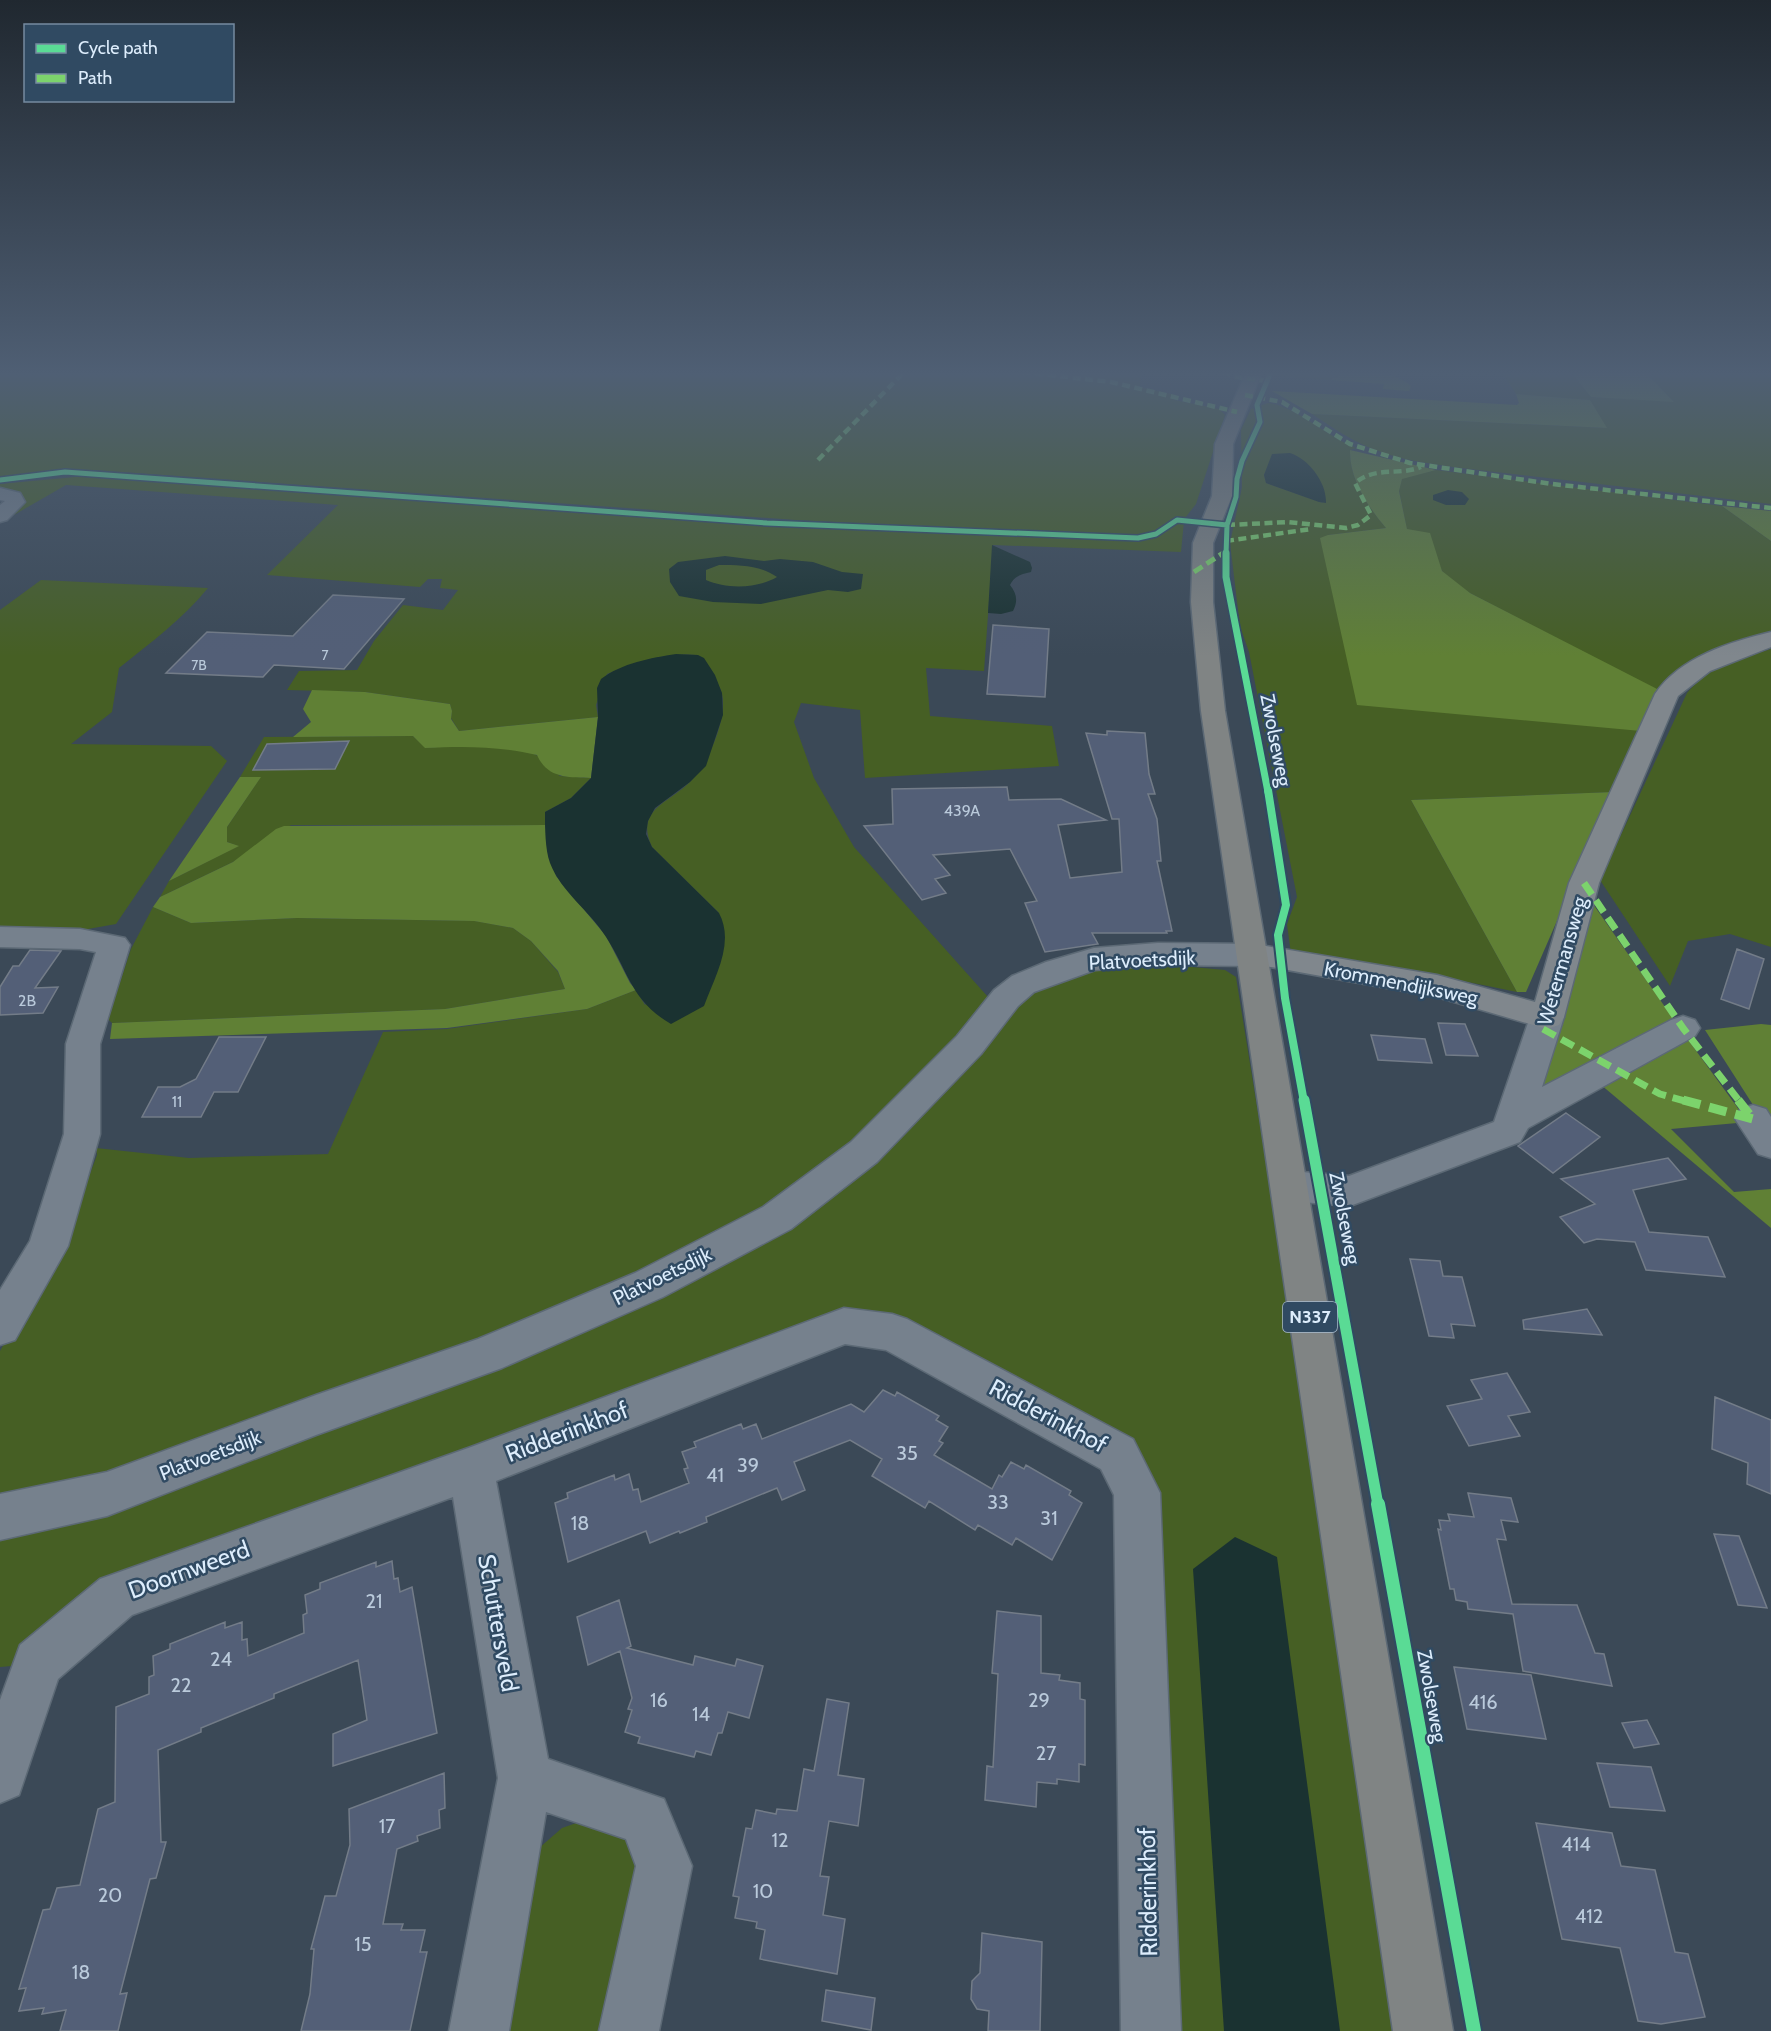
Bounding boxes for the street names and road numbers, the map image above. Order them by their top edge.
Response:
street label: Zwolseweg [1255,692,1297,789]
street label: Wetermansweg [1532,893,1592,1028]
street label: Platvoetsdijk [1088,945,1196,975]
street label: Krommendijksweg [1322,956,1481,1010]
street label: Zwolseweg [1324,1170,1366,1267]
street label: Platvoetsdijk [609,1242,715,1310]
road number: N337 [1283,1302,1337,1332]
street label: Ridderinkhof [984,1372,1112,1459]
street label: Ridderinkhof [501,1395,632,1468]
street label: Platvoetsdijk [156,1425,264,1485]
street label: Doornweerd [124,1534,253,1605]
street label: Schuttersveld [472,1552,525,1694]
street label: Zwolseweg [1412,1648,1452,1745]
street label: Ridderinkhof [1132,1827,1163,1957]

